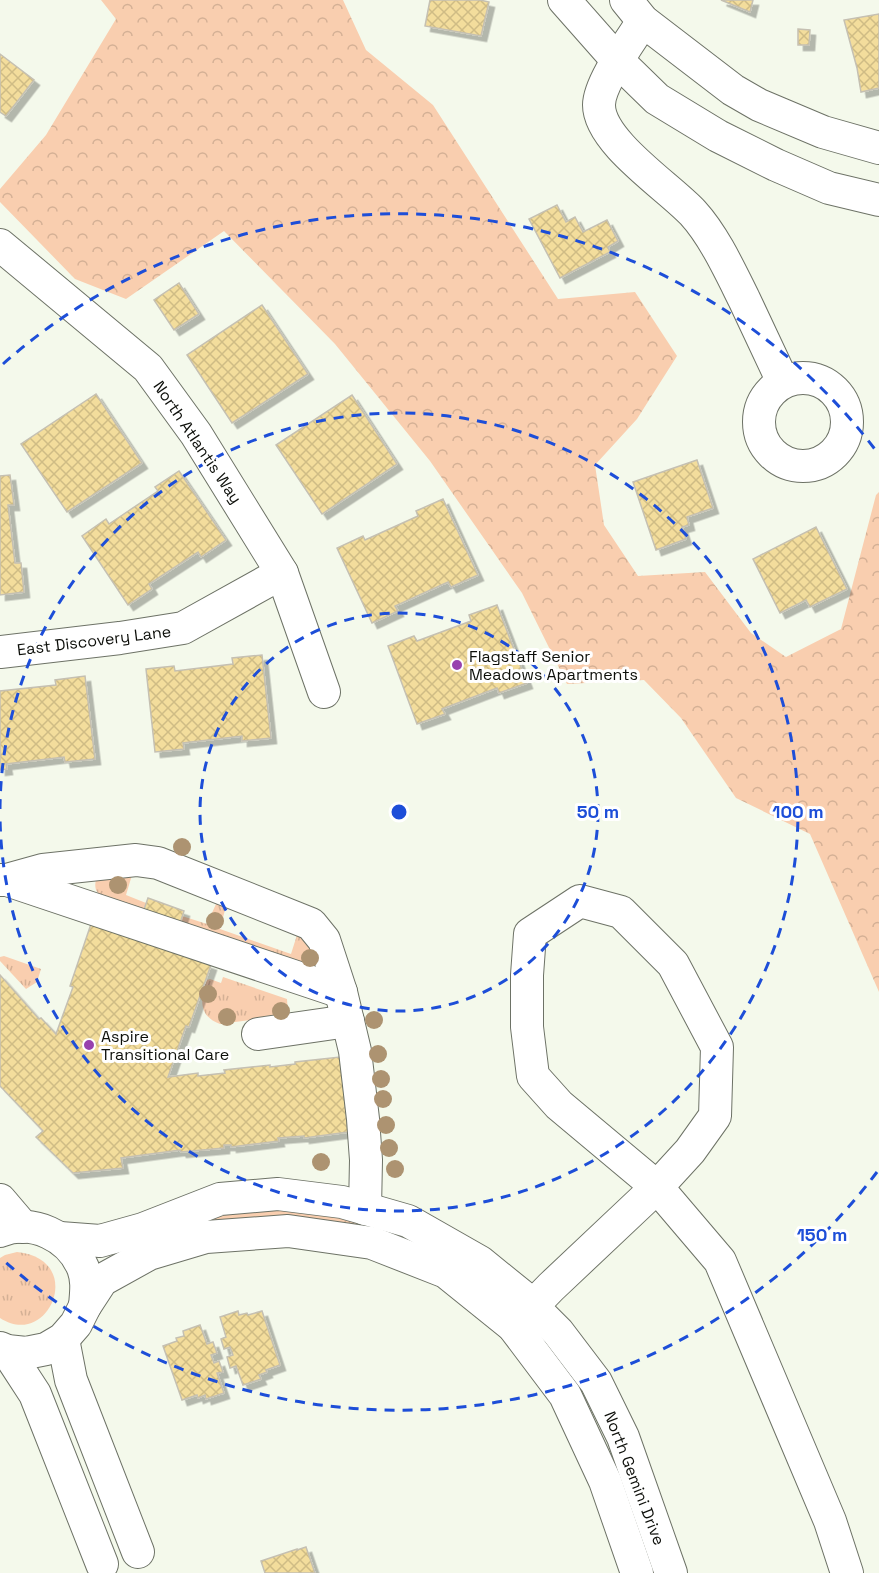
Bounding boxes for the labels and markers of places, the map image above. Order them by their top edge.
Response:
place label: Flagstaff Senior Meadows Apartments [469,646,638,685]
marker: Flagstaff Senior Meadows Apartments [450,658,464,672]
centre of rings [389,802,409,822]
place label: Aspire Transitional Care [101,1026,229,1065]
marker: Aspire Transitional Care [82,1038,96,1052]

